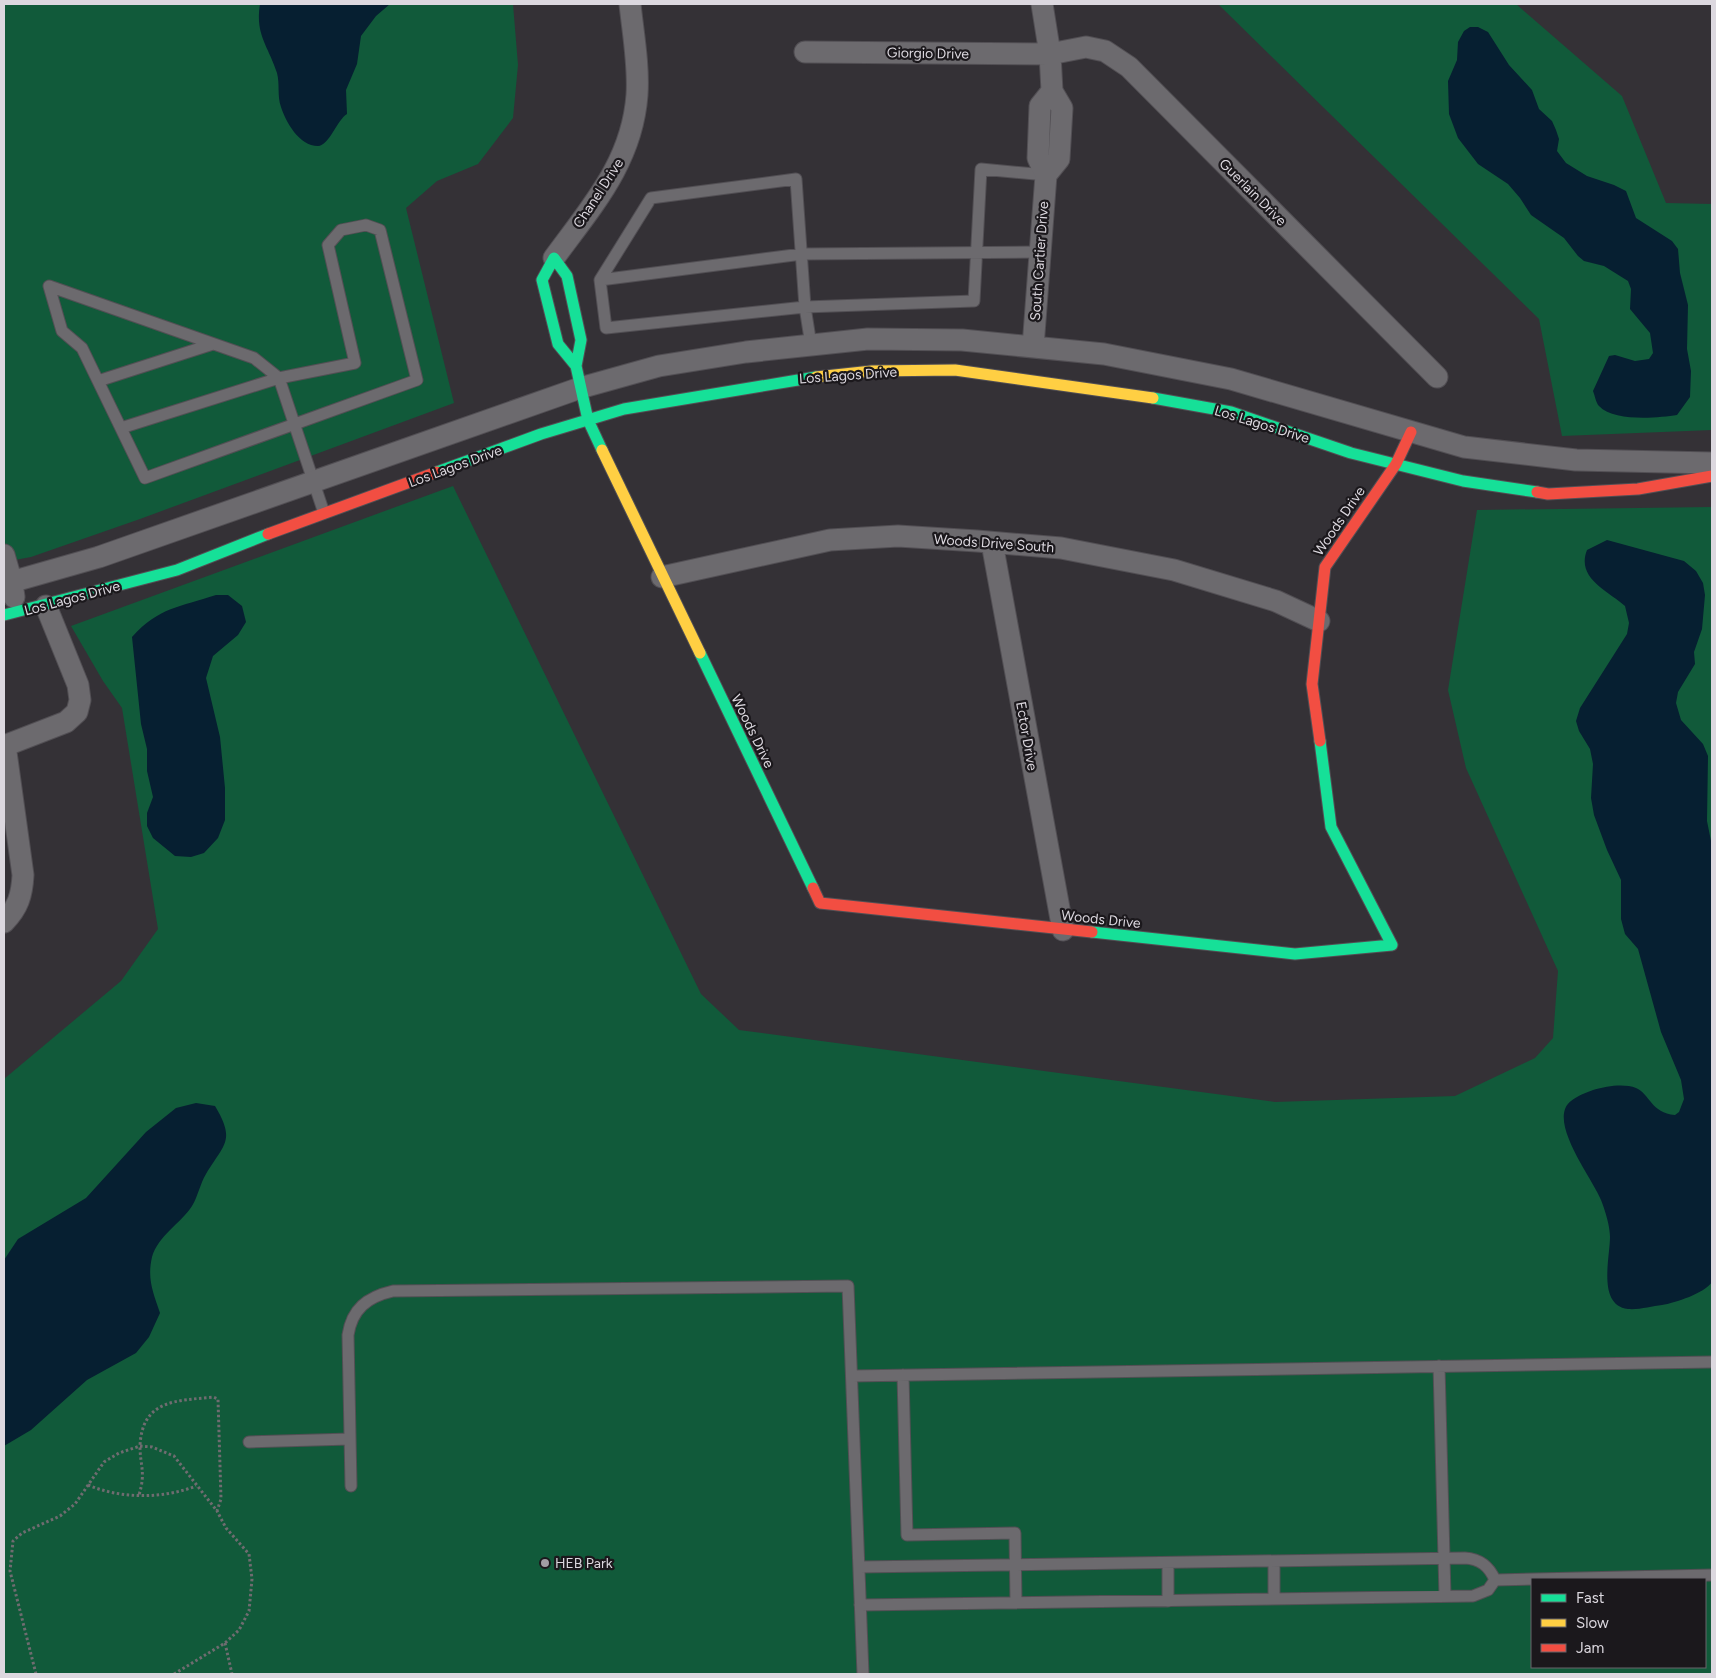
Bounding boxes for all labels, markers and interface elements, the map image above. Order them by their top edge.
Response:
street label: Giorgio Drive [887,44,970,63]
street label: Chanel Drive [570,155,627,231]
street label: Guerlain Drive [1216,155,1290,230]
street label: South Cartier Drive [1027,200,1052,321]
street label: Los Lagos Drive [798,364,898,387]
street label: Los Lagos Drive [1212,402,1312,447]
street label: Los Lagos Drive [406,442,505,491]
street label: Woods Drive [1310,483,1369,559]
street label: Woods Drive South [933,531,1055,556]
street label: Los Lagos Drive [22,577,122,619]
street label: Woods Drive [727,692,778,771]
street label: Ector Drive [1012,700,1041,772]
street label: Woods Drive [1060,907,1142,932]
place label: HEB Park [555,1555,613,1572]
marker: HEB Park [539,1557,551,1569]
legend [1531,1578,1706,1668]
text: Fast [1576,1589,1605,1607]
text: Slow [1576,1614,1609,1632]
text: Jam [1576,1639,1604,1657]

